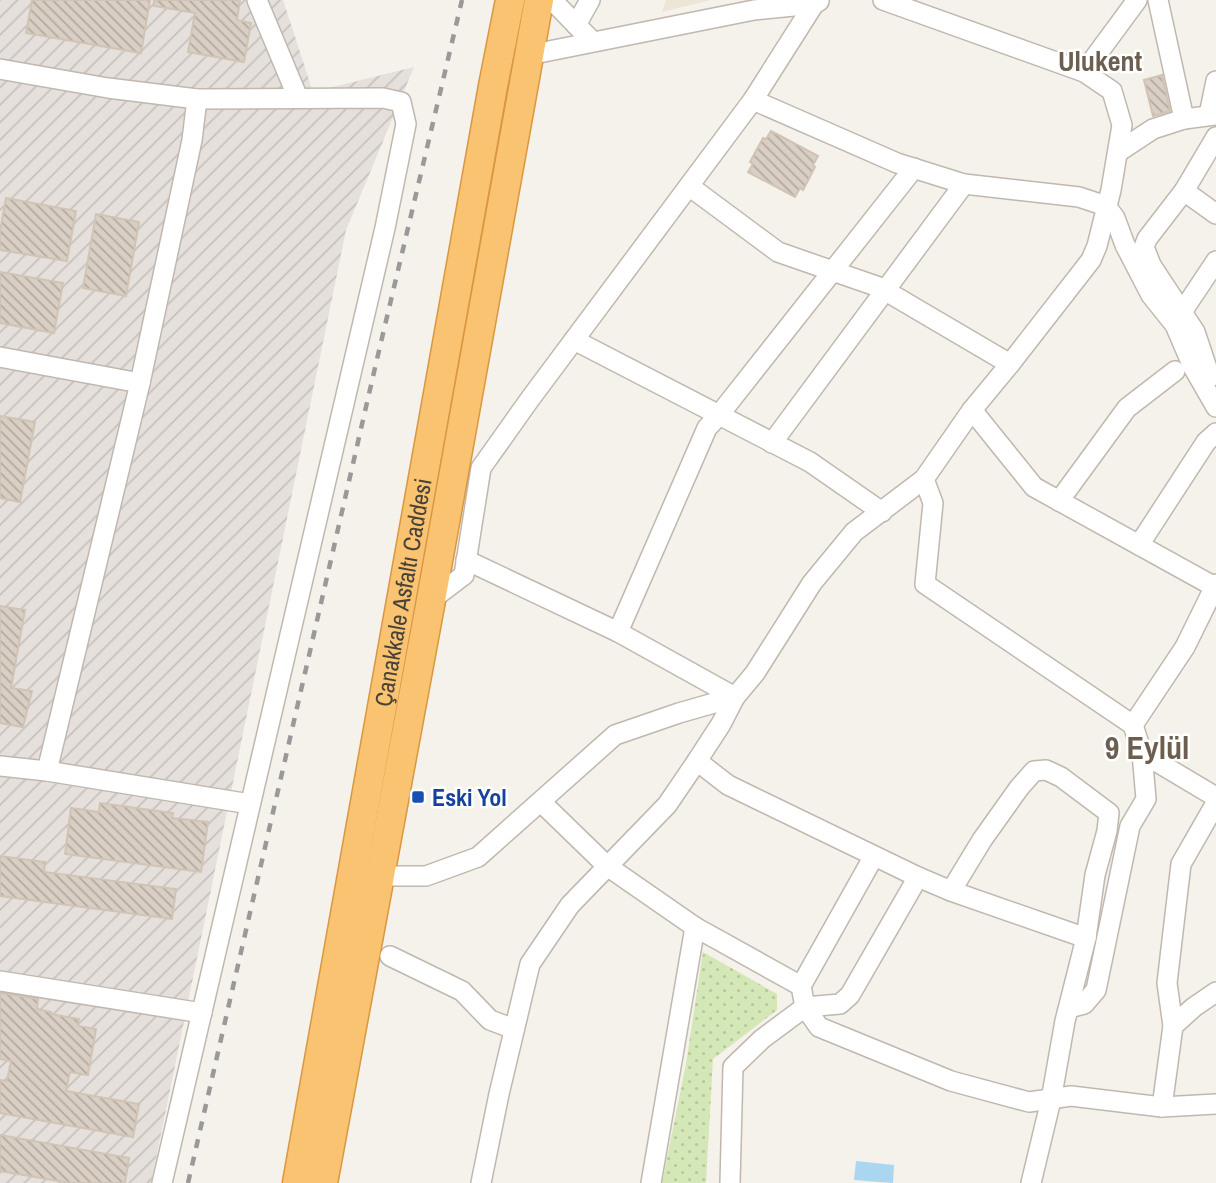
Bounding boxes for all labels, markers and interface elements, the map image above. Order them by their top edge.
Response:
district label: Ulukent [1058,42,1142,80]
street label: Çanakkale Asfaltı Caddesi [366,476,439,709]
district label: 9 Eylül [1105,726,1189,769]
place label: Eski Yol [432,781,507,813]
marker: Eski Yol [410,789,426,805]

